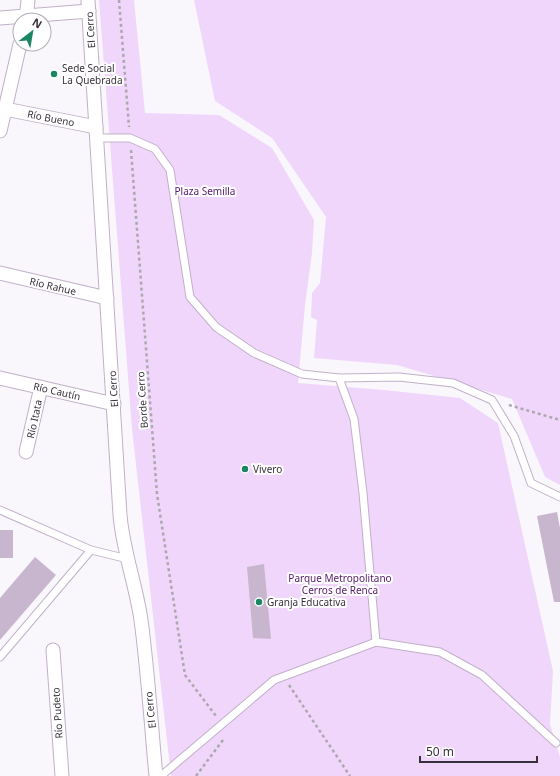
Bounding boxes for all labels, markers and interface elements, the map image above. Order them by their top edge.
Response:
street label: El Cerro [82,11,98,49]
north arrow [12,12,52,52]
text: N [30,14,45,32]
place label: Sede Social La Quebrada [62,61,123,87]
marker: Sede Social La Quebrada [49,69,59,79]
street label: Río Bueno [26,107,76,129]
park label: Plaza Semilla [175,184,235,198]
street label: Río Rahue [28,274,78,298]
street label: El Cerro [105,370,121,408]
street label: Borde Cerro [133,371,151,429]
street label: Río Cautín [32,379,82,403]
street label: Río Itata [23,398,45,440]
place label: Vivero [253,462,282,476]
marker: Vivero [240,464,250,474]
park label: Parque Metropolitano Cerros de Renca [288,571,392,597]
place label: Granja Educativa [267,595,346,609]
marker: Granja Educativa [254,597,264,607]
street label: Río Pudeto [48,687,66,739]
street label: El Cerro [141,691,159,729]
scale bar [420,738,537,764]
text: 50 m [426,743,454,760]

